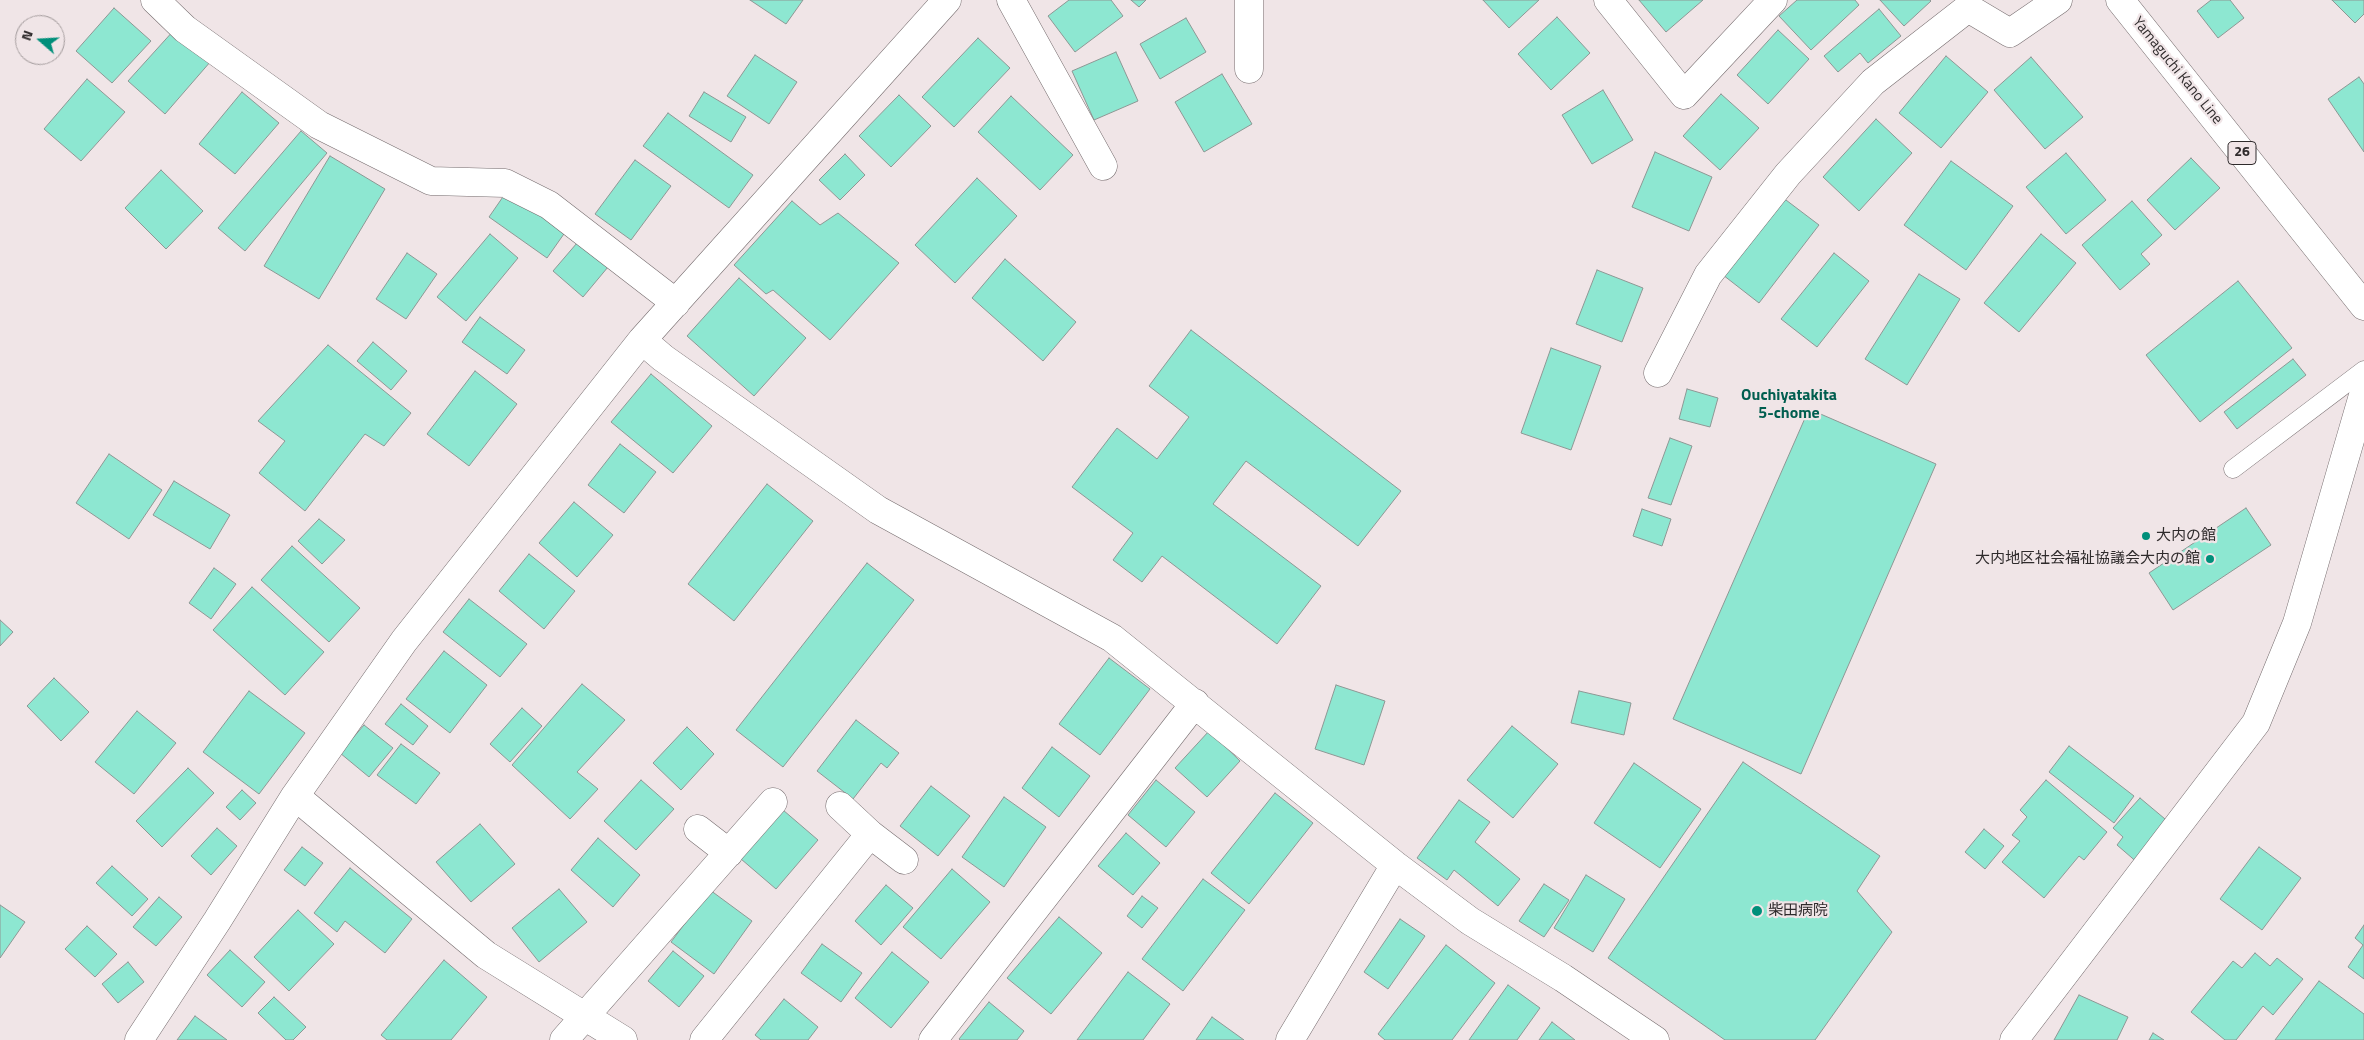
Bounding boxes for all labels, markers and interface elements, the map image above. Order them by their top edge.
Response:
street label: Yamaguchi Kano Line [2128,14,2226,128]
north arrow [15,15,65,65]
text: N [15,27,38,43]
road number: 26 [2228,142,2256,164]
district label: Ouchiyatakita 5-chome [1741,386,1837,424]
place label: 大内の館 [2156,527,2216,545]
marker: 大内の館 [2140,530,2152,542]
place label: 大内地区社会福祉協議会大内の館 [1975,550,2200,568]
marker: 大内地区社会福祉協議会大内の館 [2204,553,2216,565]
place label: 柴田病院 [1768,902,1828,920]
marker: 柴田病院 [1750,904,1764,918]

